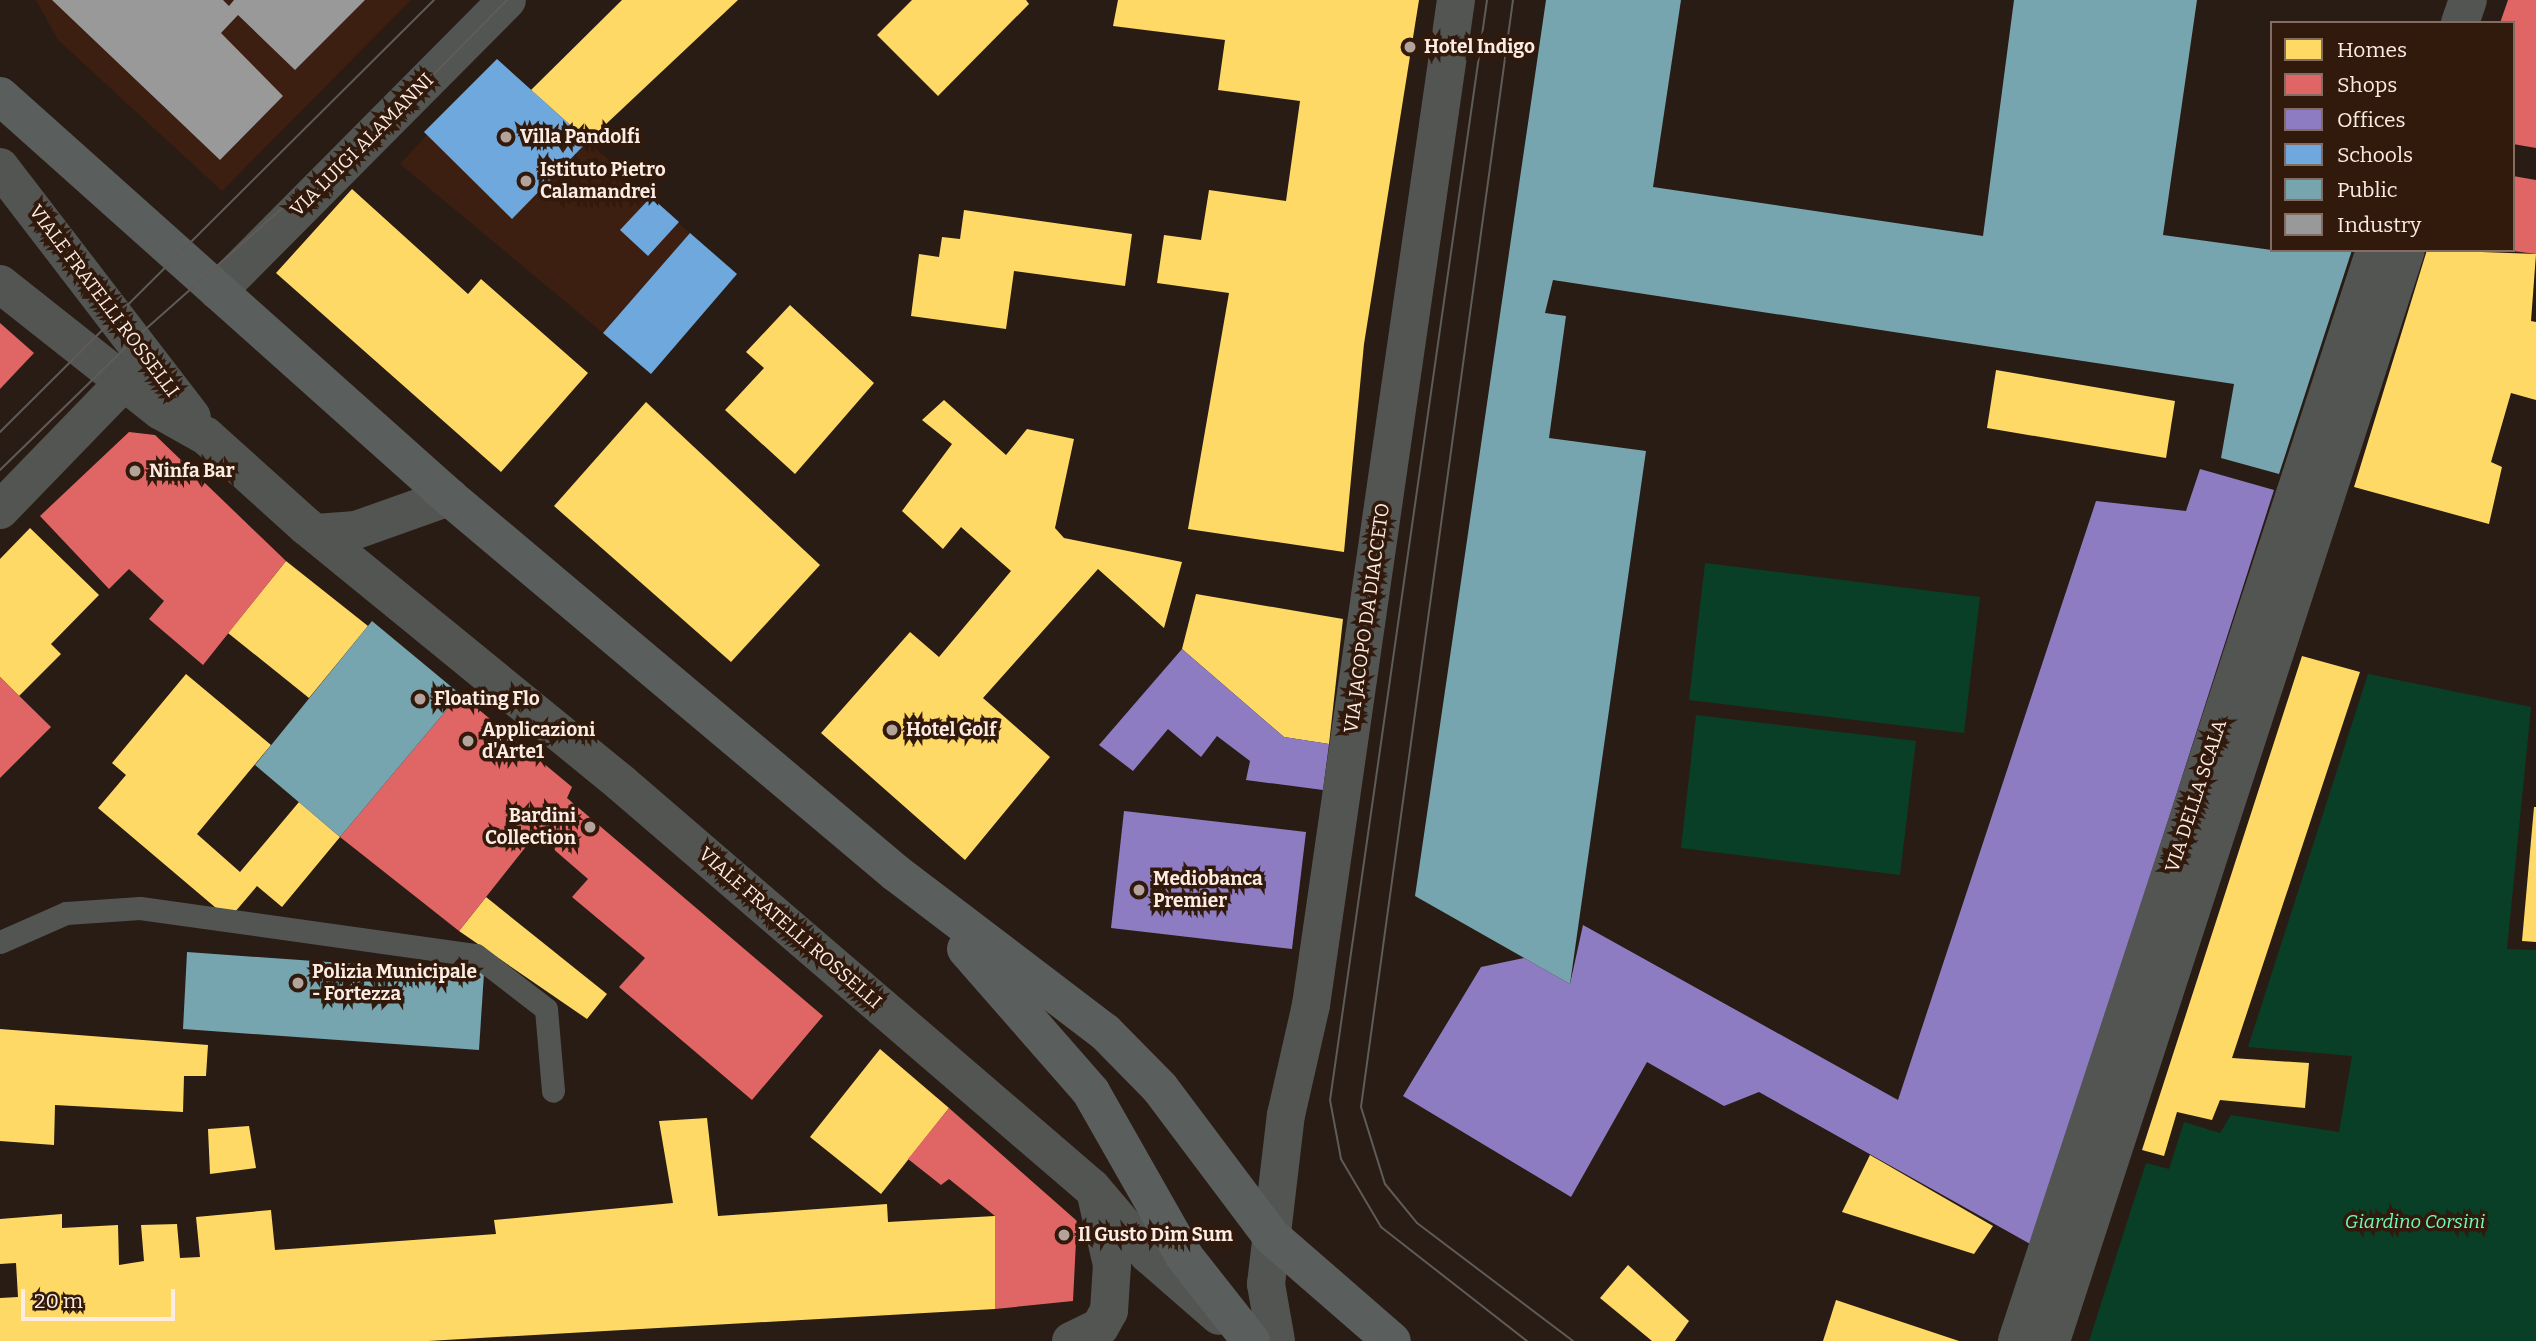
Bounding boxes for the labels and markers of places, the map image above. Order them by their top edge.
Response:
place label: Hotel Indigo [1424,36,1535,58]
marker: Hotel Indigo [1402,39,1418,55]
place label: Villa Pandolfi [520,126,640,148]
marker: Villa Pandolfi [498,129,514,145]
place label: Istituto Pietro Calamandrei [540,159,666,203]
marker: Istituto Pietro Calamandrei [518,173,534,189]
place label: Ninfa Bar [149,460,235,482]
marker: Ninfa Bar [127,463,143,479]
place label: Floating Flo [434,688,540,710]
marker: Floating Flo [412,691,428,707]
place label: Applicazioni d'Arte1 [482,719,595,763]
place label: Hotel Golf [906,719,996,741]
marker: Hotel Golf [884,722,900,738]
marker: Applicazioni d'Arte1 [460,733,476,749]
place label: Bardini Collection [485,805,576,849]
marker: Bardini Collection [582,819,598,835]
place label: Mediobanca Premier [1153,868,1263,912]
marker: Mediobanca Premier [1131,882,1147,898]
place label: Polizia Municipale - Fortezza [312,961,477,1005]
marker: Polizia Municipale - Fortezza [290,975,306,991]
place label: Il Gusto Dim Sum [1078,1224,1233,1246]
marker: Il Gusto Dim Sum [1056,1227,1072,1243]

